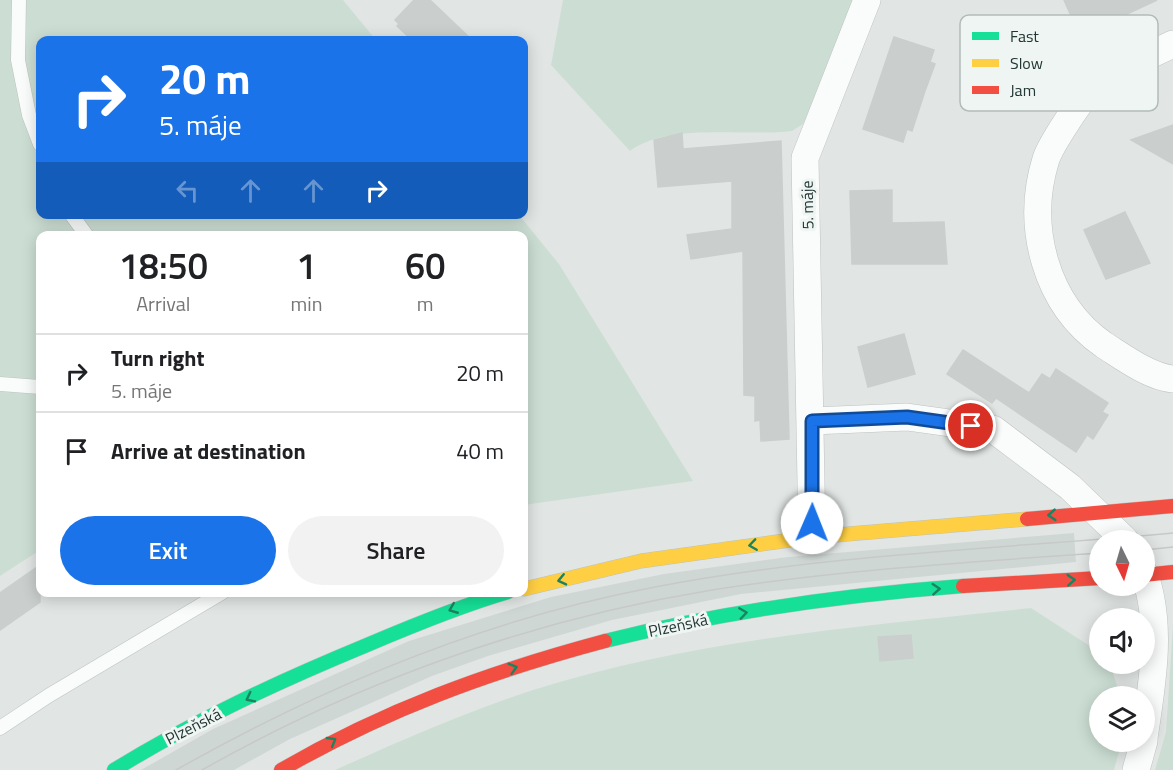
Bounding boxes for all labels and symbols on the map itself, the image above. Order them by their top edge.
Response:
legend [960,15,1158,111]
text: Fast [1010,24,1039,48]
text: Slow [1010,51,1043,75]
text: Jam [1010,78,1036,102]
street label: 5. máje [795,180,819,230]
pin [945,400,996,451]
position arrow [780,491,844,555]
one-way arrow [1047,509,1056,522]
north arrow [1089,530,1155,596]
one-way arrow [749,539,758,551]
one-way arrow [557,572,567,585]
one-way arrow [1067,574,1076,587]
one-way arrow [932,583,941,596]
one-way arrow [448,602,459,614]
street label: Plzeňská [646,607,710,643]
one-way arrow [738,608,747,620]
one-way arrow [507,663,518,675]
one-way arrow [245,691,256,702]
street label: Plzeňská [161,702,225,750]
one-way arrow [326,737,336,748]

